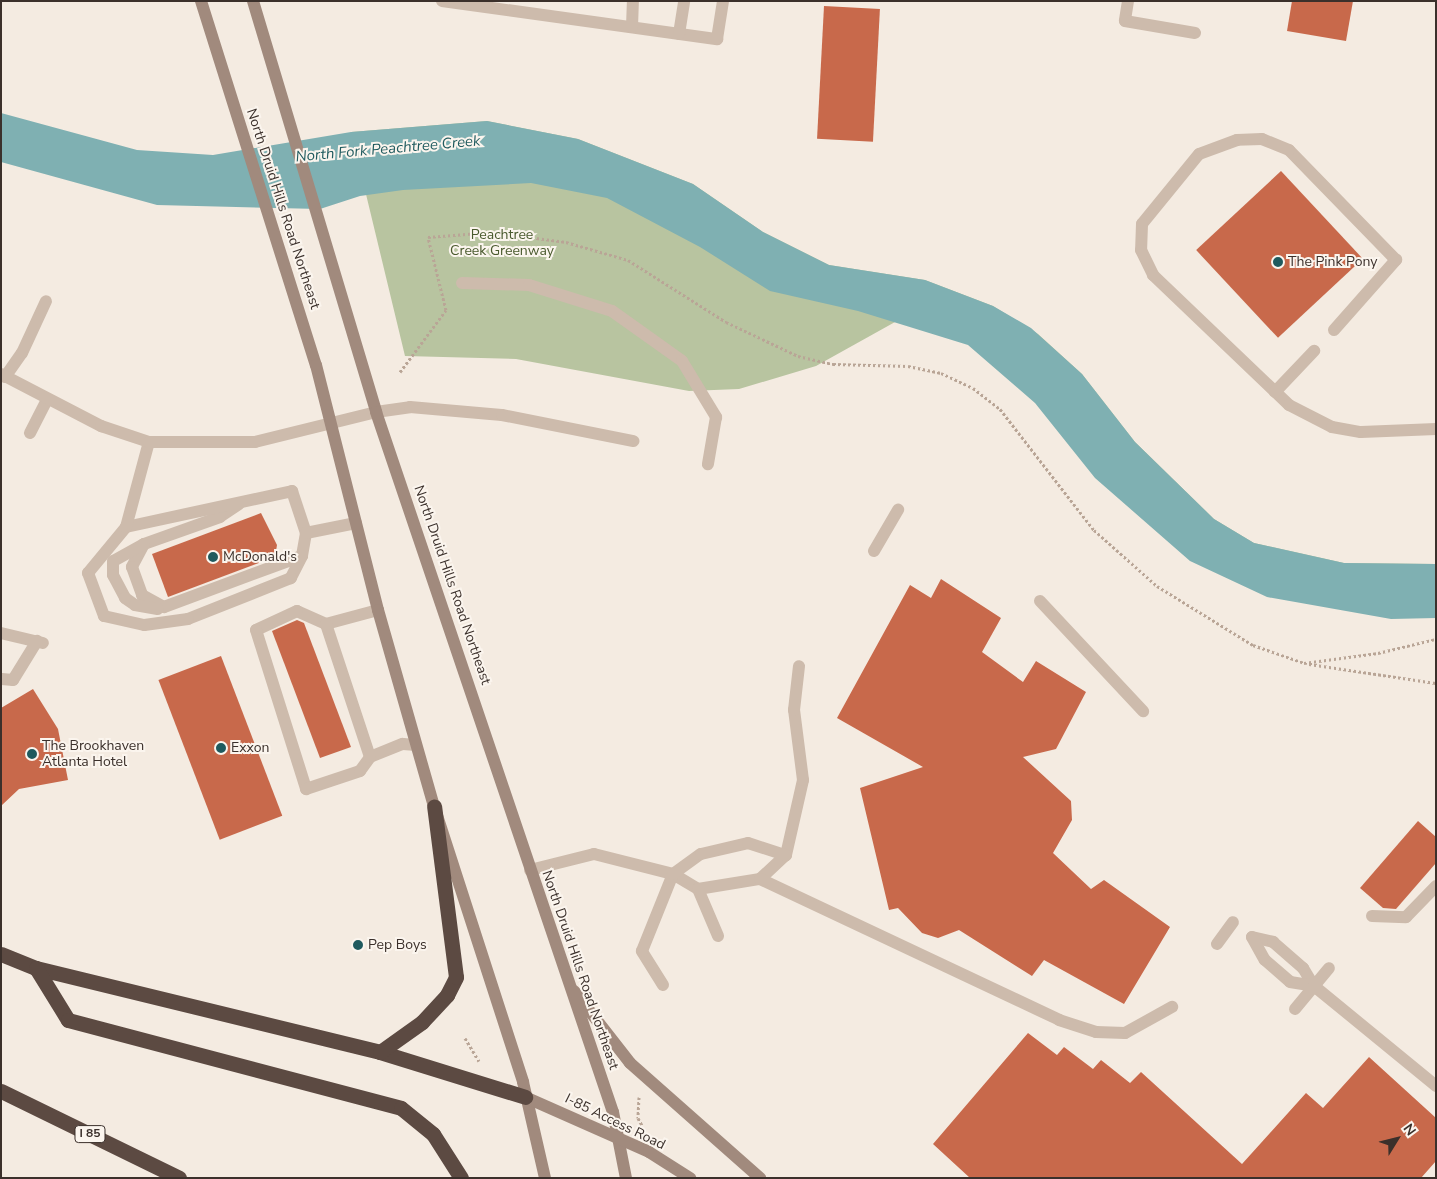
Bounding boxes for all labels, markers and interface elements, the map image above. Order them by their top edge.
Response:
street label: North Druid Hills Road Northeast [243,107,323,311]
water label: North Fork Peachtree Creek [295,132,481,166]
park label: Peachtree Creek Greenway [450,227,554,260]
place label: The Pink Pony [1288,254,1377,270]
marker: The Pink Pony [1272,256,1284,268]
street label: North Druid Hills Road Northeast [410,483,494,687]
place label: McDonald's [223,549,297,565]
marker: McDonald's [207,551,219,563]
place label: The Brookhaven Atlanta Hotel [42,738,144,770]
place label: Exxon [231,740,269,756]
marker: Exxon [215,742,227,754]
marker: The Brookhaven Atlanta Hotel [26,748,38,760]
street label: North Druid Hills Road Northeast [538,868,622,1072]
place label: Pep Boys [368,937,427,953]
marker: Pep Boys [352,939,364,951]
street label: I-85 Access Road [562,1090,668,1154]
north arrow [1372,1114,1422,1164]
text: N [1399,1120,1420,1140]
road number: I 85 [74,1124,106,1144]

